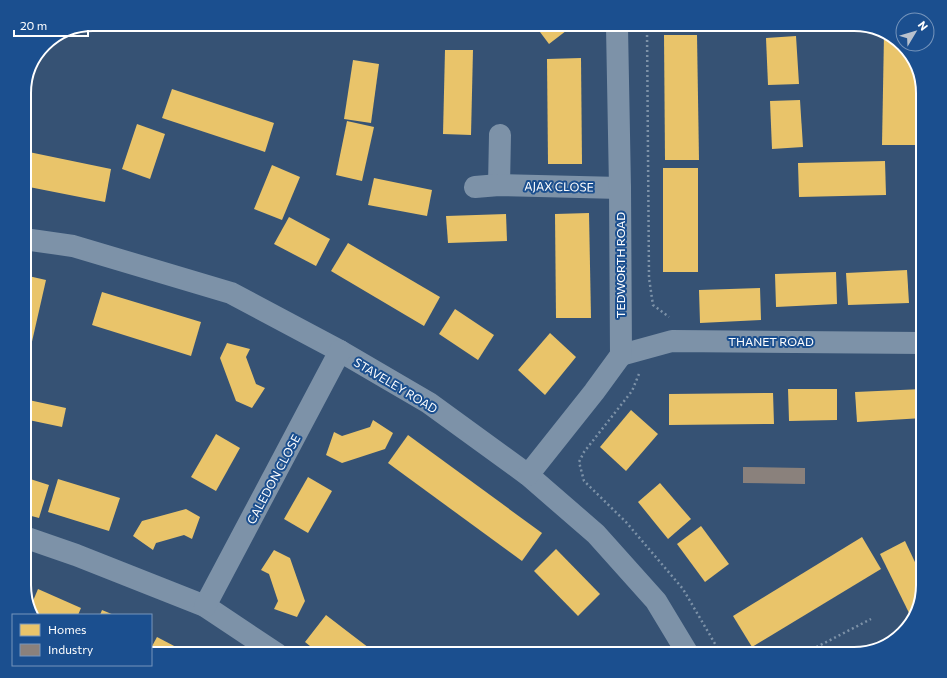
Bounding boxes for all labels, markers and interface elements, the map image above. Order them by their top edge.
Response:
scale bar [14,12,88,38]
north arrow [895,12,935,52]
text: 20 m [20,18,47,32]
text: N [916,18,931,33]
street label: AJAX CLOSE [524,178,594,195]
street label: TEDWORTH ROAD [613,212,627,318]
street label: THANET ROAD [728,334,814,348]
street label: STAVELEY ROAD [352,355,440,415]
street label: CALEDON CLOSE [244,432,302,526]
legend [12,614,152,666]
text: Homes [48,622,86,636]
text: Industry [48,642,93,656]

